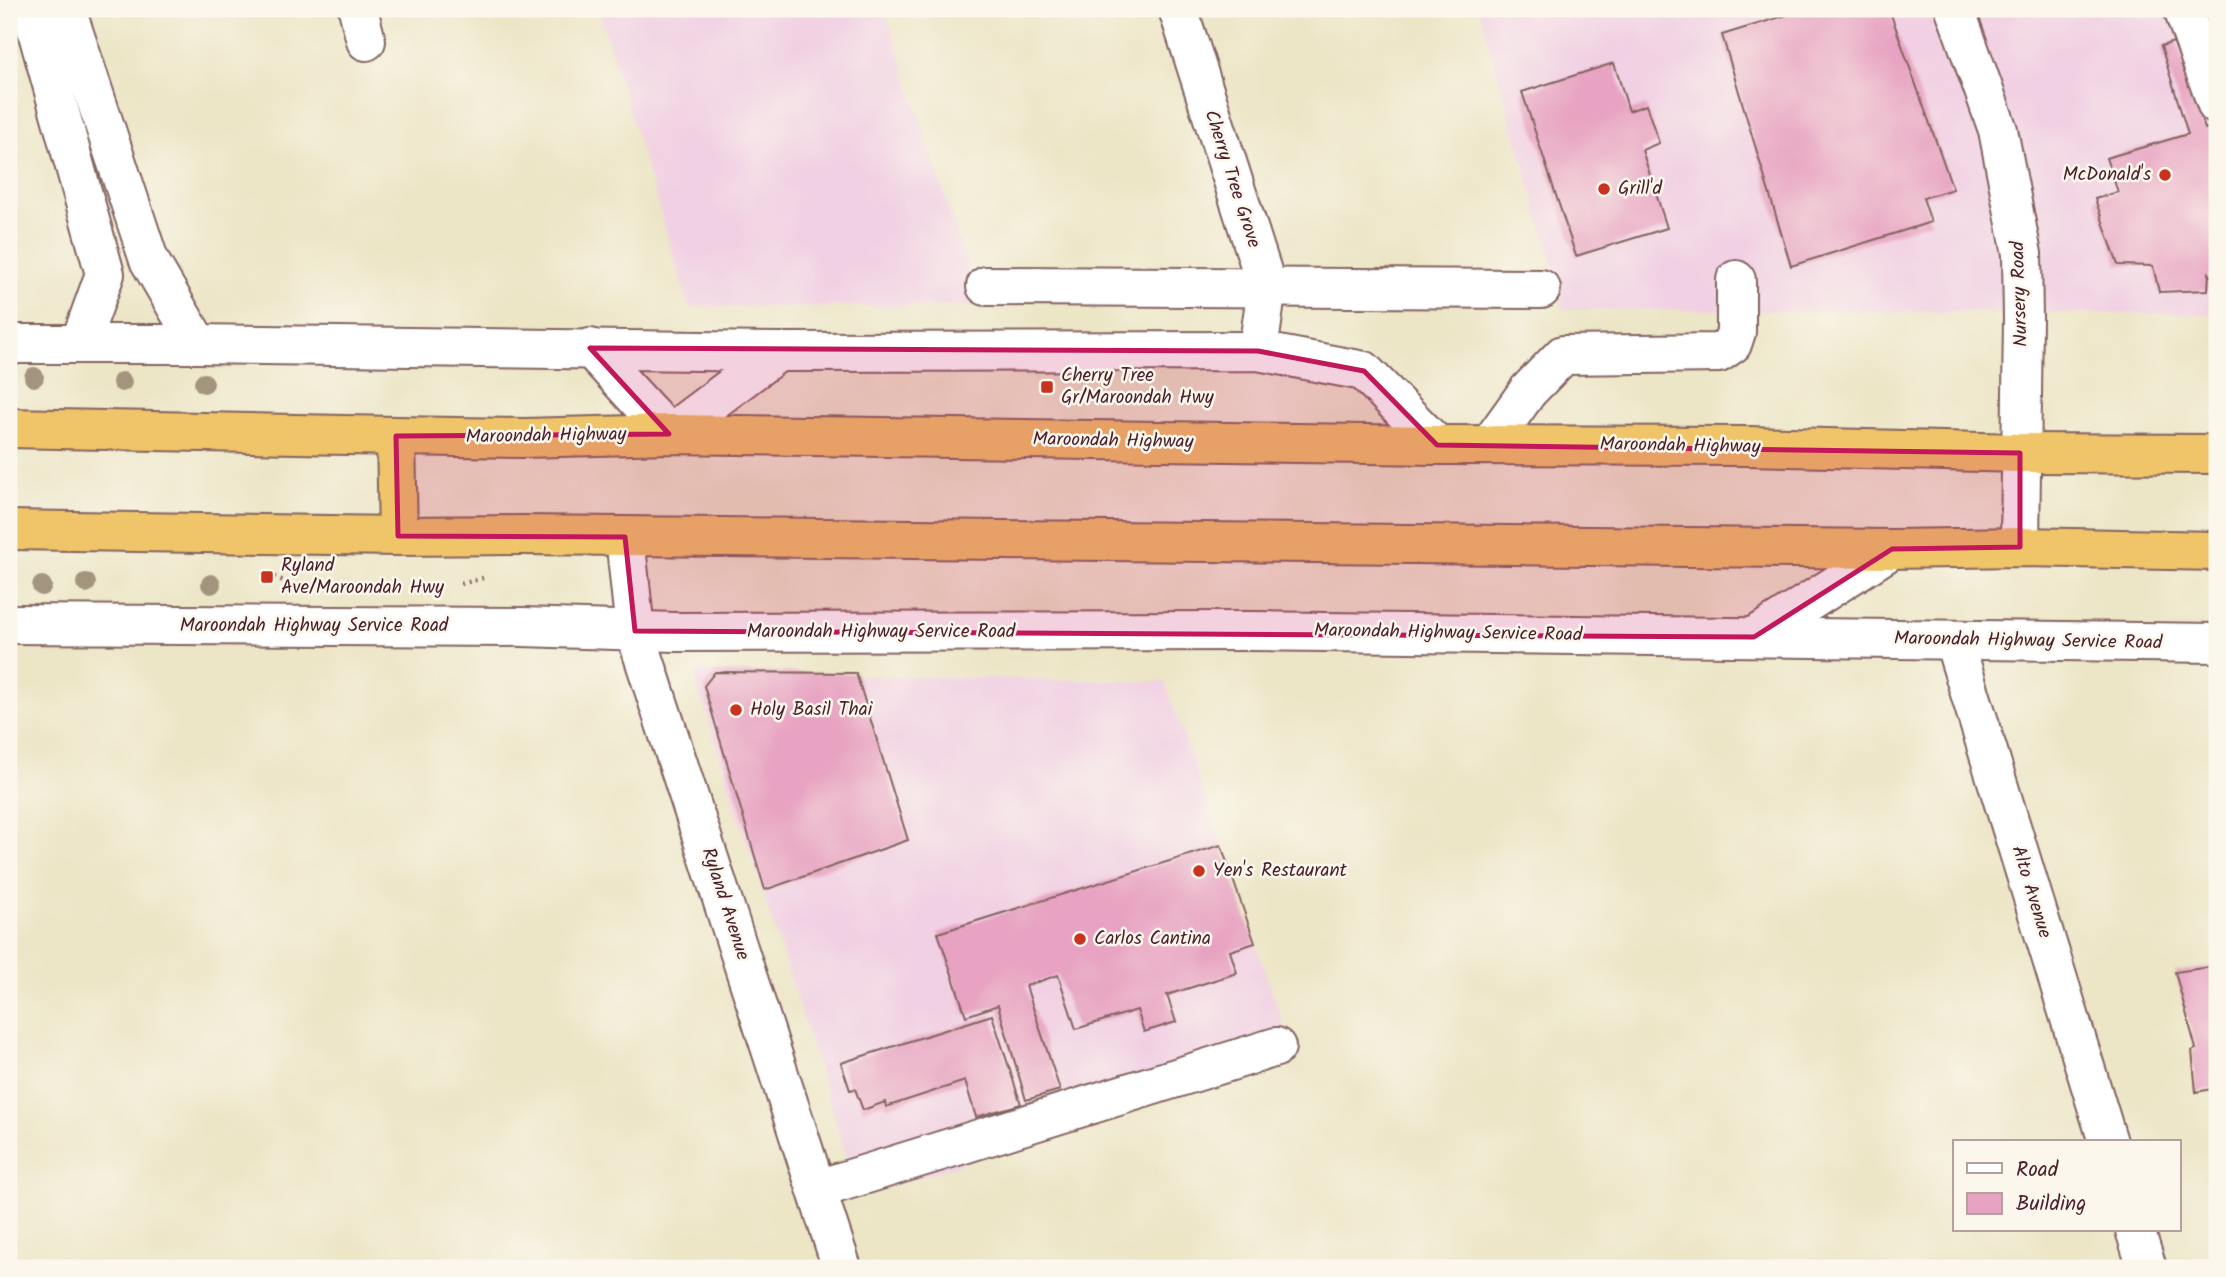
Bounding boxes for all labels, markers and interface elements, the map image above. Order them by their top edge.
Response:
street label: Cherry Tree Grove [1196,106,1269,252]
place label: McDonald's [2063,160,2151,190]
marker: McDonald's [2157,167,2173,183]
place label: Grill'd [1618,174,1662,204]
marker: Grill'd [1596,181,1612,197]
street label: Nursery Road [2003,240,2037,347]
place label: Cherry Tree Gr/Maroondah Hwy [1061,361,1215,413]
marker: Cherry Tree Gr/Maroondah Hwy [1039,379,1055,395]
street label: Maroondah Highway [465,420,628,452]
street label: Maroondah Highway [1032,425,1195,457]
street label: Maroondah Highway [1599,430,1762,462]
place label: Ryland Ave/Maroondah Hwy [281,551,445,603]
marker: Ryland Ave/Maroondah Hwy [259,569,275,585]
street label: Maroondah Highway Service Road [180,611,449,641]
street label: Maroondah Highway Service Road [1313,616,1583,650]
street label: Maroondah Highway Service Road [747,617,1016,647]
street label: Maroondah Highway Service Road [1893,624,2163,658]
place label: Holy Basil Thai [750,695,874,725]
marker: Holy Basil Thai [728,702,744,718]
street label: Alto Avenue [2003,842,2059,943]
street label: Ryland Avenue [693,844,757,965]
place label: Yen's Restaurant [1213,856,1348,886]
marker: Yen's Restaurant [1191,863,1207,879]
place label: Carlos Cantina [1094,924,1211,954]
marker: Carlos Cantina [1072,931,1088,947]
legend [1953,1140,2180,1232]
text: Road [2016,1154,2059,1187]
text: Building [2016,1188,2086,1221]

